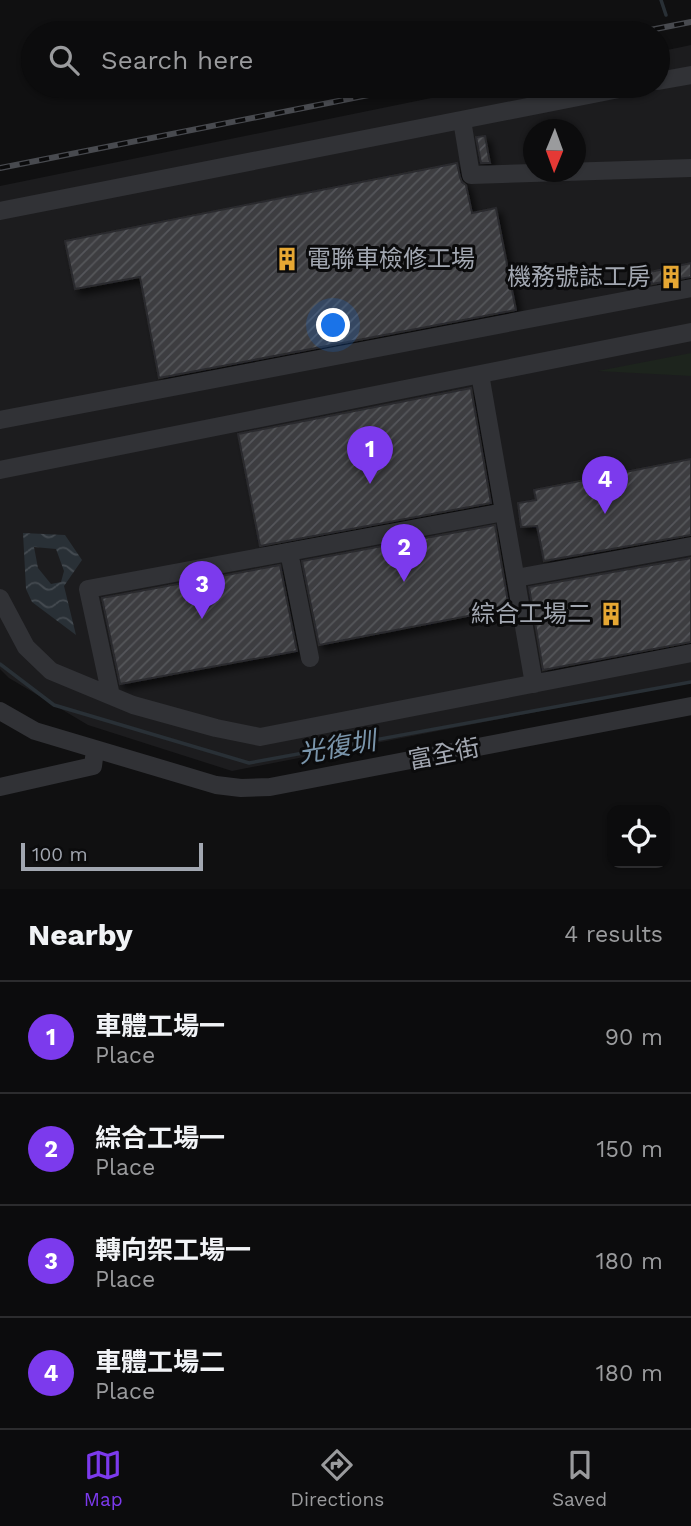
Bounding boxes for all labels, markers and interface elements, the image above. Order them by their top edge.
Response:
search box [21,21,670,98]
icon: search [45,41,83,79]
text: Search here [101,45,253,75]
north arrow [523,119,586,182]
building icon: 電聯車檢修工場 [273,245,301,273]
place label: 電聯車檢修工場 [307,245,475,273]
place label: 機務號誌工房 [507,263,651,291]
building icon: 機務號誌工房 [657,263,685,291]
your location [316,308,350,342]
pin: 1 [347,426,393,484]
pin: 4 [582,456,628,514]
pin: 2 [381,524,427,582]
pin: 3 [179,561,225,619]
place label: 綜合工場二 [471,600,591,628]
building icon: 綜合工場二 [597,600,625,628]
water label: 光復圳 [296,725,382,769]
street label: 富全街 [406,733,482,775]
map controls [607,805,670,868]
button: locate [607,805,670,868]
scale bar [21,840,203,872]
text: 100 m [32,843,88,866]
text: Nearby [28,917,133,952]
text: 4 results [564,921,663,948]
text: 車體工場一 [95,1011,225,1041]
text: 1 [46,1024,56,1051]
text: 90 m [605,1024,663,1051]
text: Place [95,1042,155,1069]
text: 綜合工場一 [95,1123,225,1153]
text: 2 [44,1136,58,1163]
text: 150 m [597,1136,663,1163]
text: Place [95,1154,155,1181]
text: 轉向架工場一 [95,1235,251,1265]
text: 3 [44,1248,58,1275]
text: 180 m [596,1248,663,1275]
text: Place [95,1266,155,1293]
text: 車體工場二 [95,1347,225,1377]
text: 4 [44,1360,58,1387]
text: 180 m [596,1360,663,1387]
text: Place [95,1378,155,1405]
tab: Map [84,1446,123,1511]
tab: Directions [290,1446,384,1511]
tab: Saved [552,1446,607,1511]

